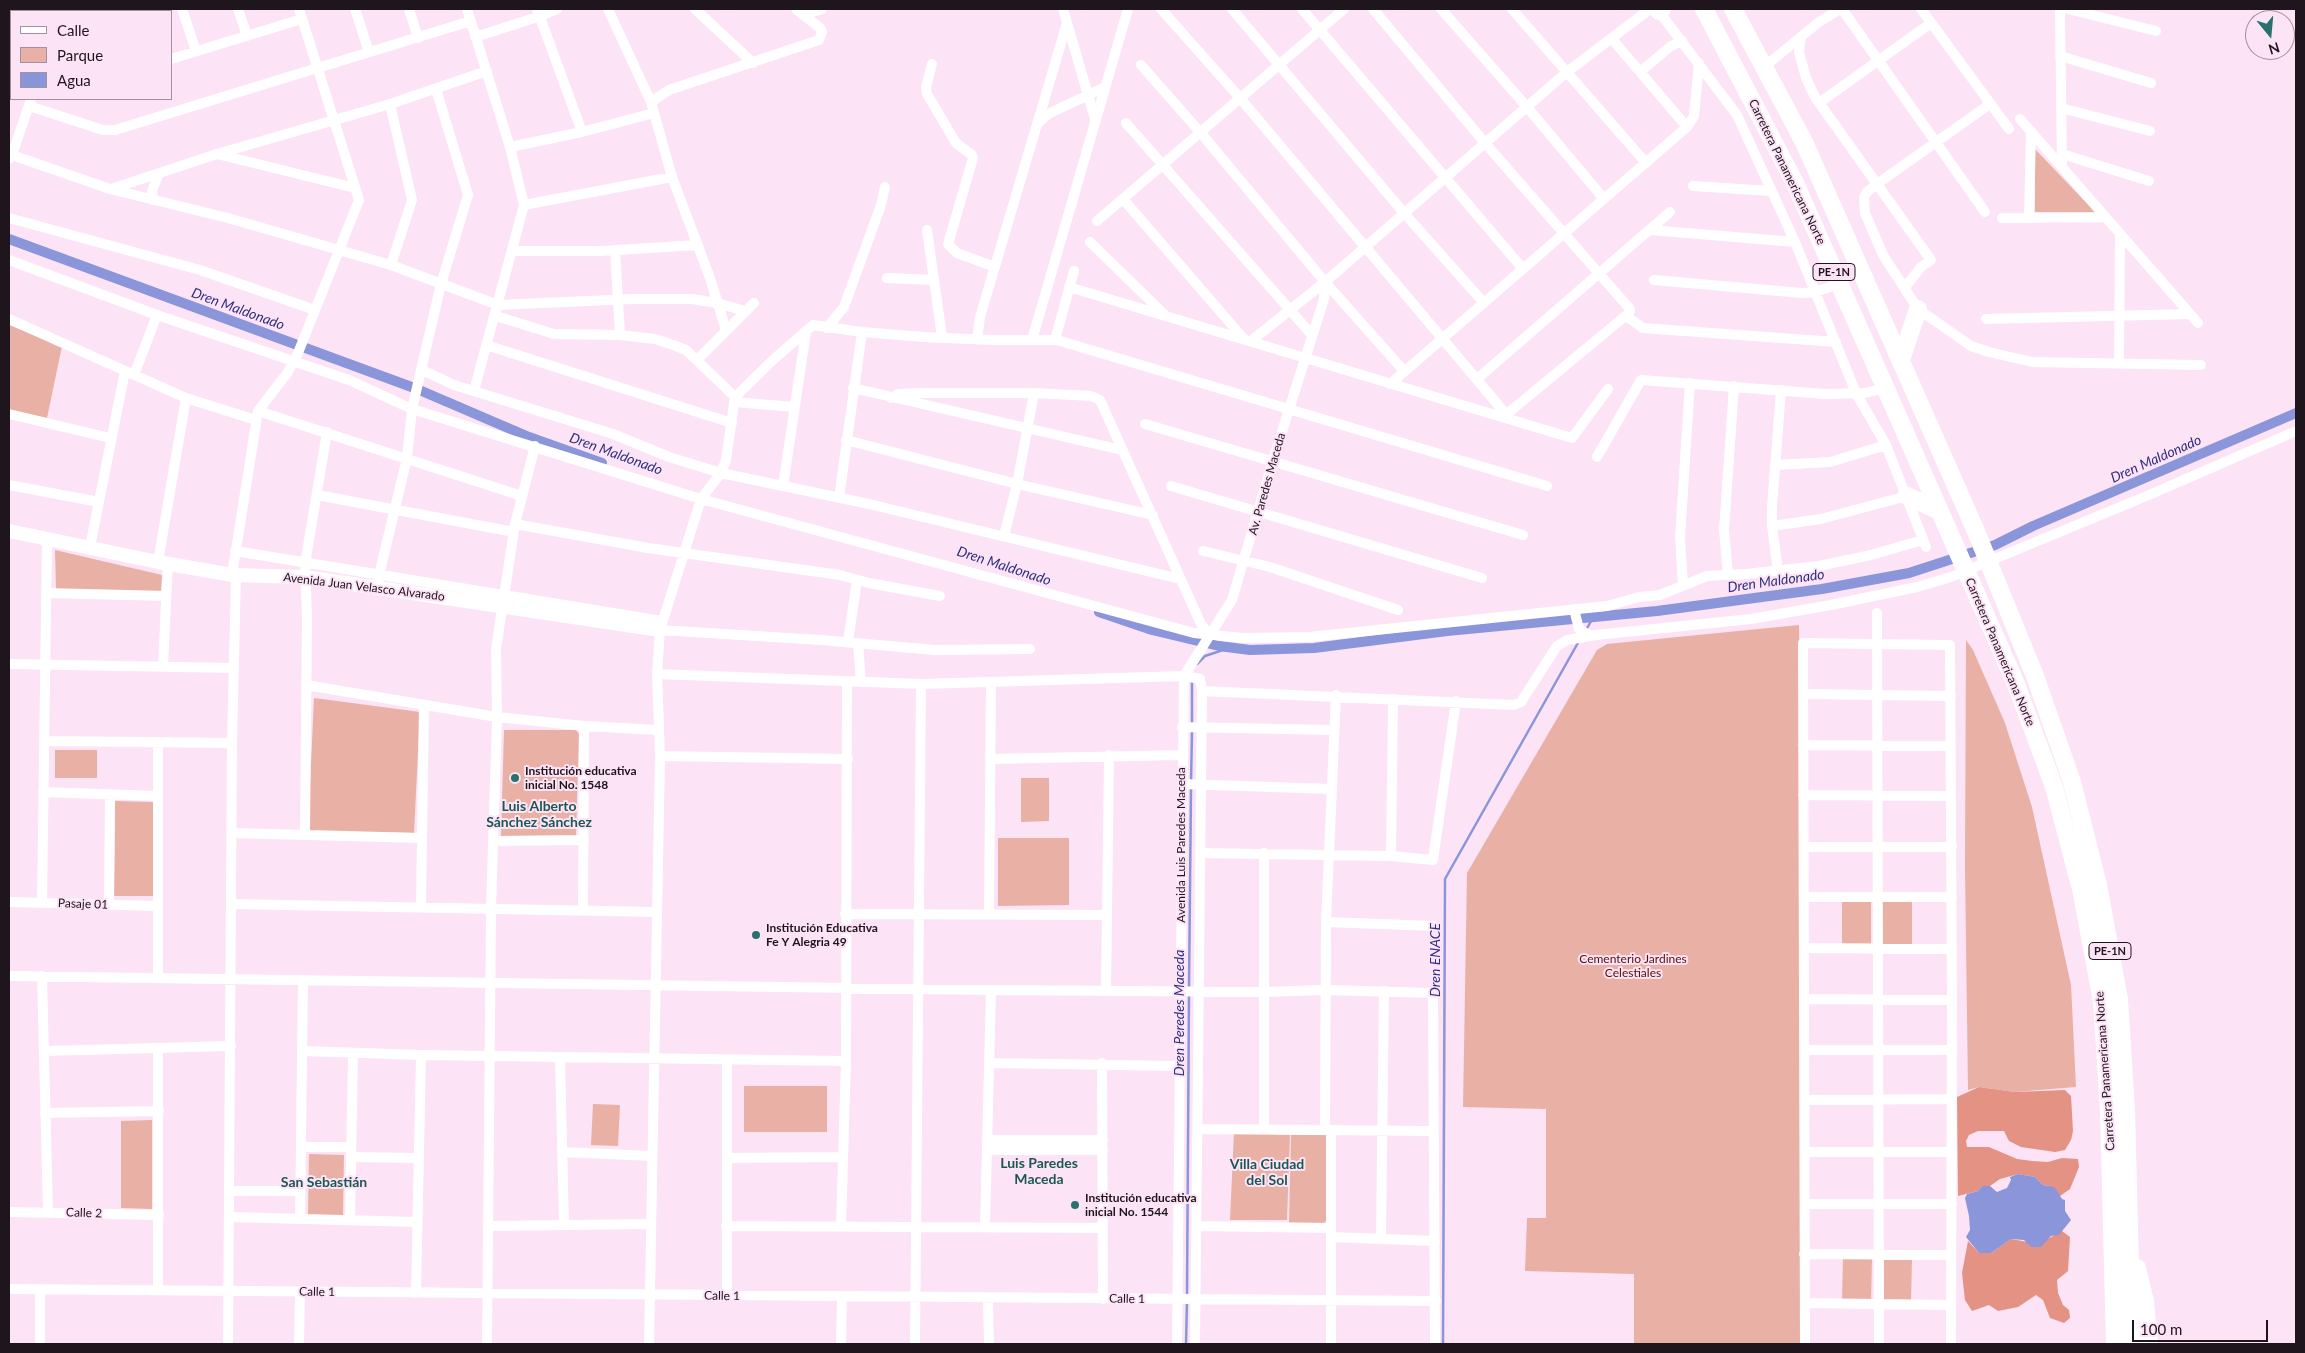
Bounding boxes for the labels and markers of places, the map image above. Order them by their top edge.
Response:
place label: Institución educativa inicial No. 1548 [525,764,637,792]
marker: Institución educativa inicial No. 1548 [509,772,521,784]
place label: Institución Educativa Fe Y Alegria 49 [766,921,878,949]
marker: Institución Educativa Fe Y Alegria 49 [750,929,762,941]
place label: Institución educativa inicial No. 1544 [1085,1191,1197,1219]
marker: Institución educativa inicial No. 1544 [1069,1199,1081,1211]

